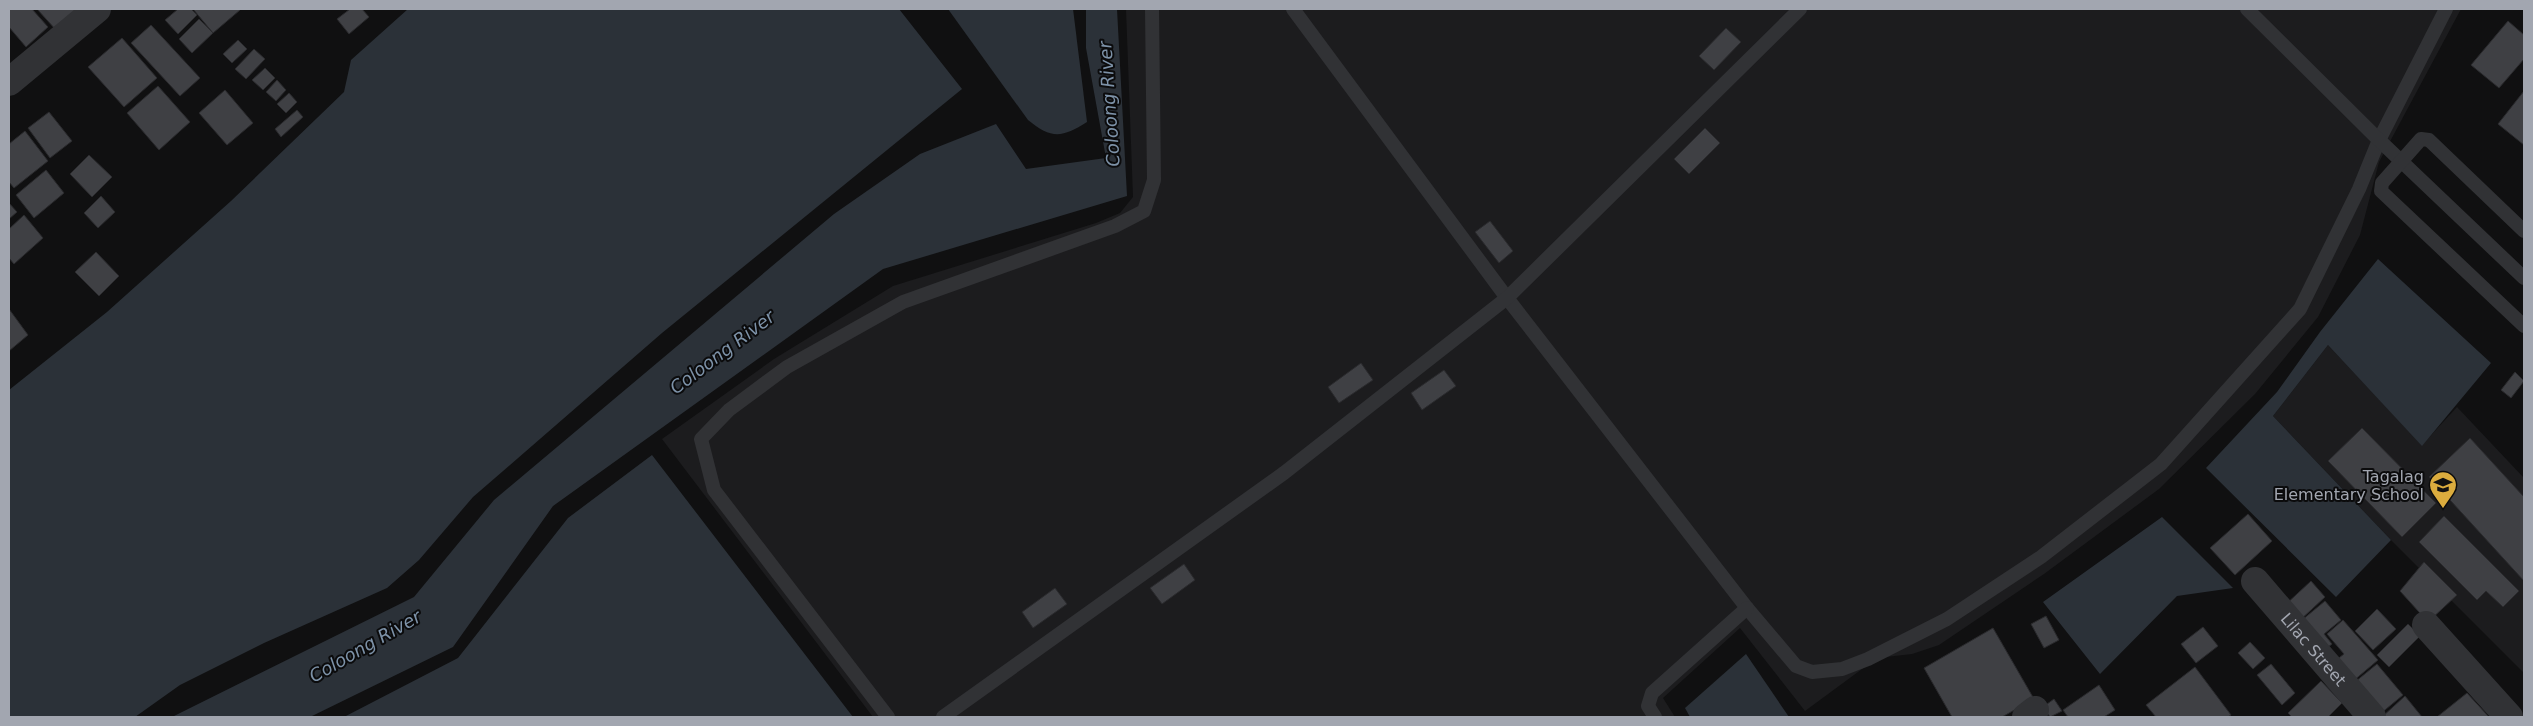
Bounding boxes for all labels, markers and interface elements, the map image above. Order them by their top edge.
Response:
water label: Coloong River [1094,39,1124,167]
water label: Coloong River [665,305,780,398]
place label: Tagalag Elementary School [2274,467,2424,504]
school or university icon: Tagalag Elementary School [2428,470,2458,509]
water label: Coloong River [305,605,426,687]
street label: Lilac Street [2277,609,2350,690]

